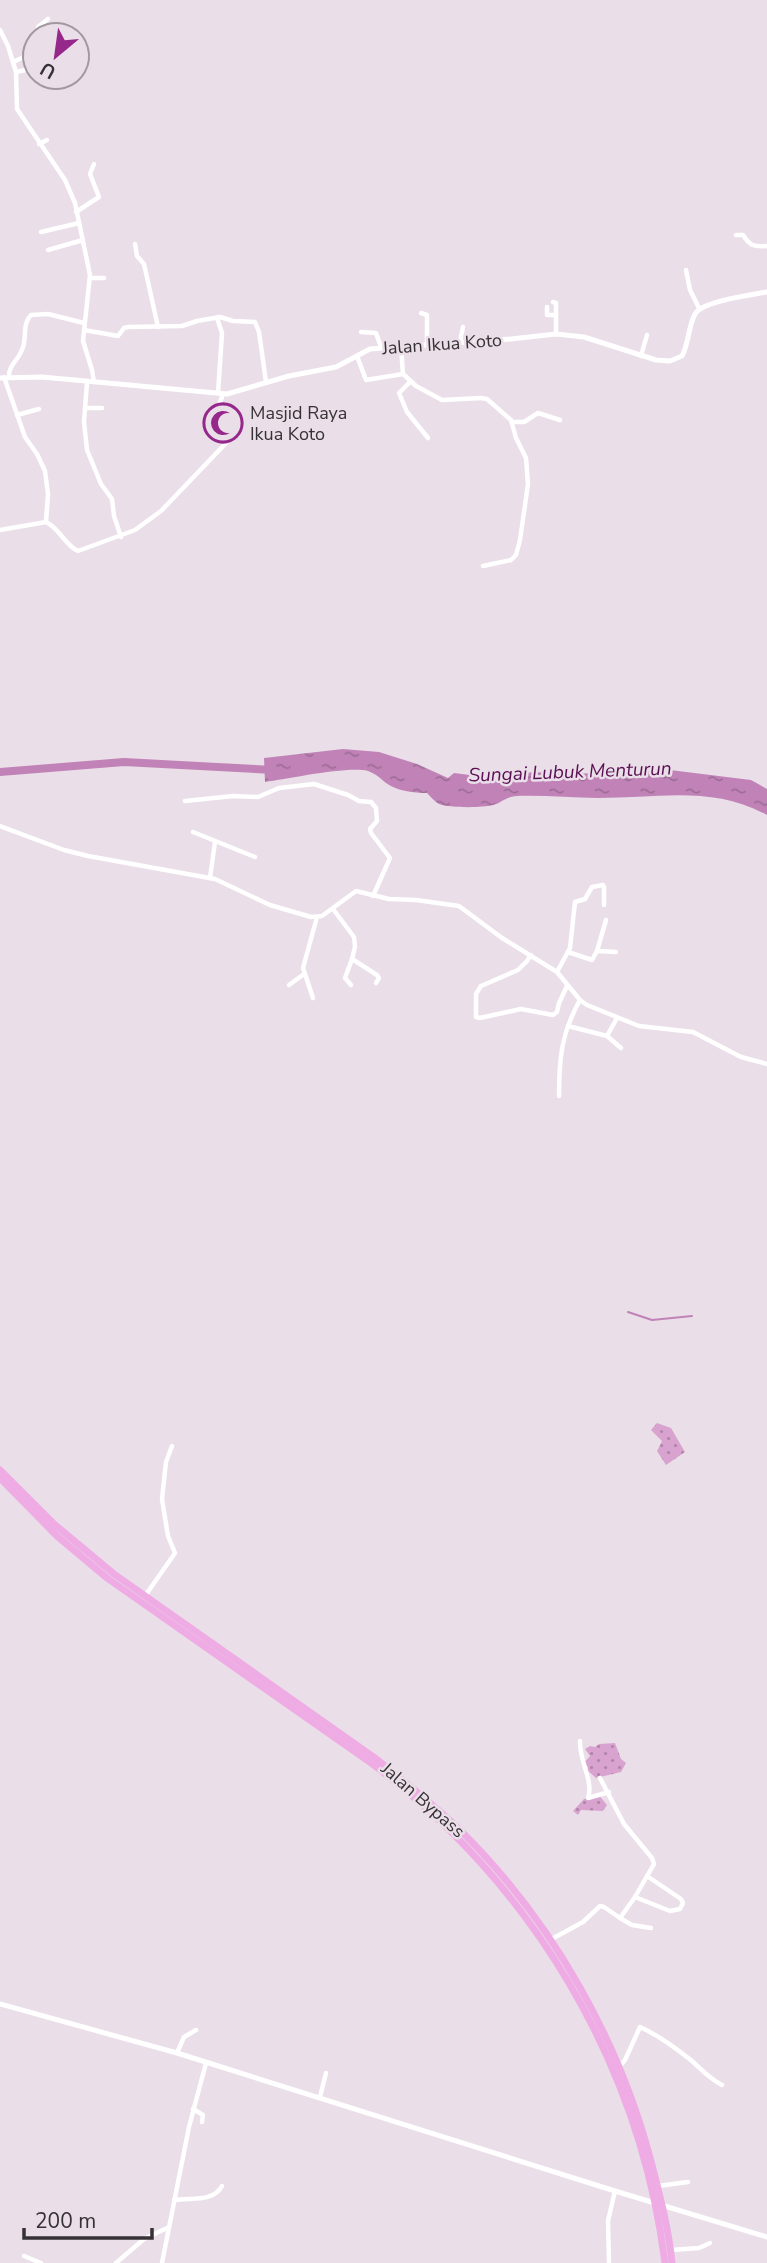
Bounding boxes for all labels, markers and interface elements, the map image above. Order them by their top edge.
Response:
north arrow [21,21,91,91]
text: U [36,55,61,85]
street label: Jalan Ikua Koto [380,328,503,360]
place label: Masjid Raya Ikua Koto [250,401,347,446]
mosque icon: Masjid Raya Ikua Koto [202,402,244,444]
water label: Sungai Lubuk Menturun [468,755,672,789]
street label: Jalan Bypass [375,1756,470,1843]
scale bar [24,2196,152,2240]
text: 200 m [35,2207,96,2235]

